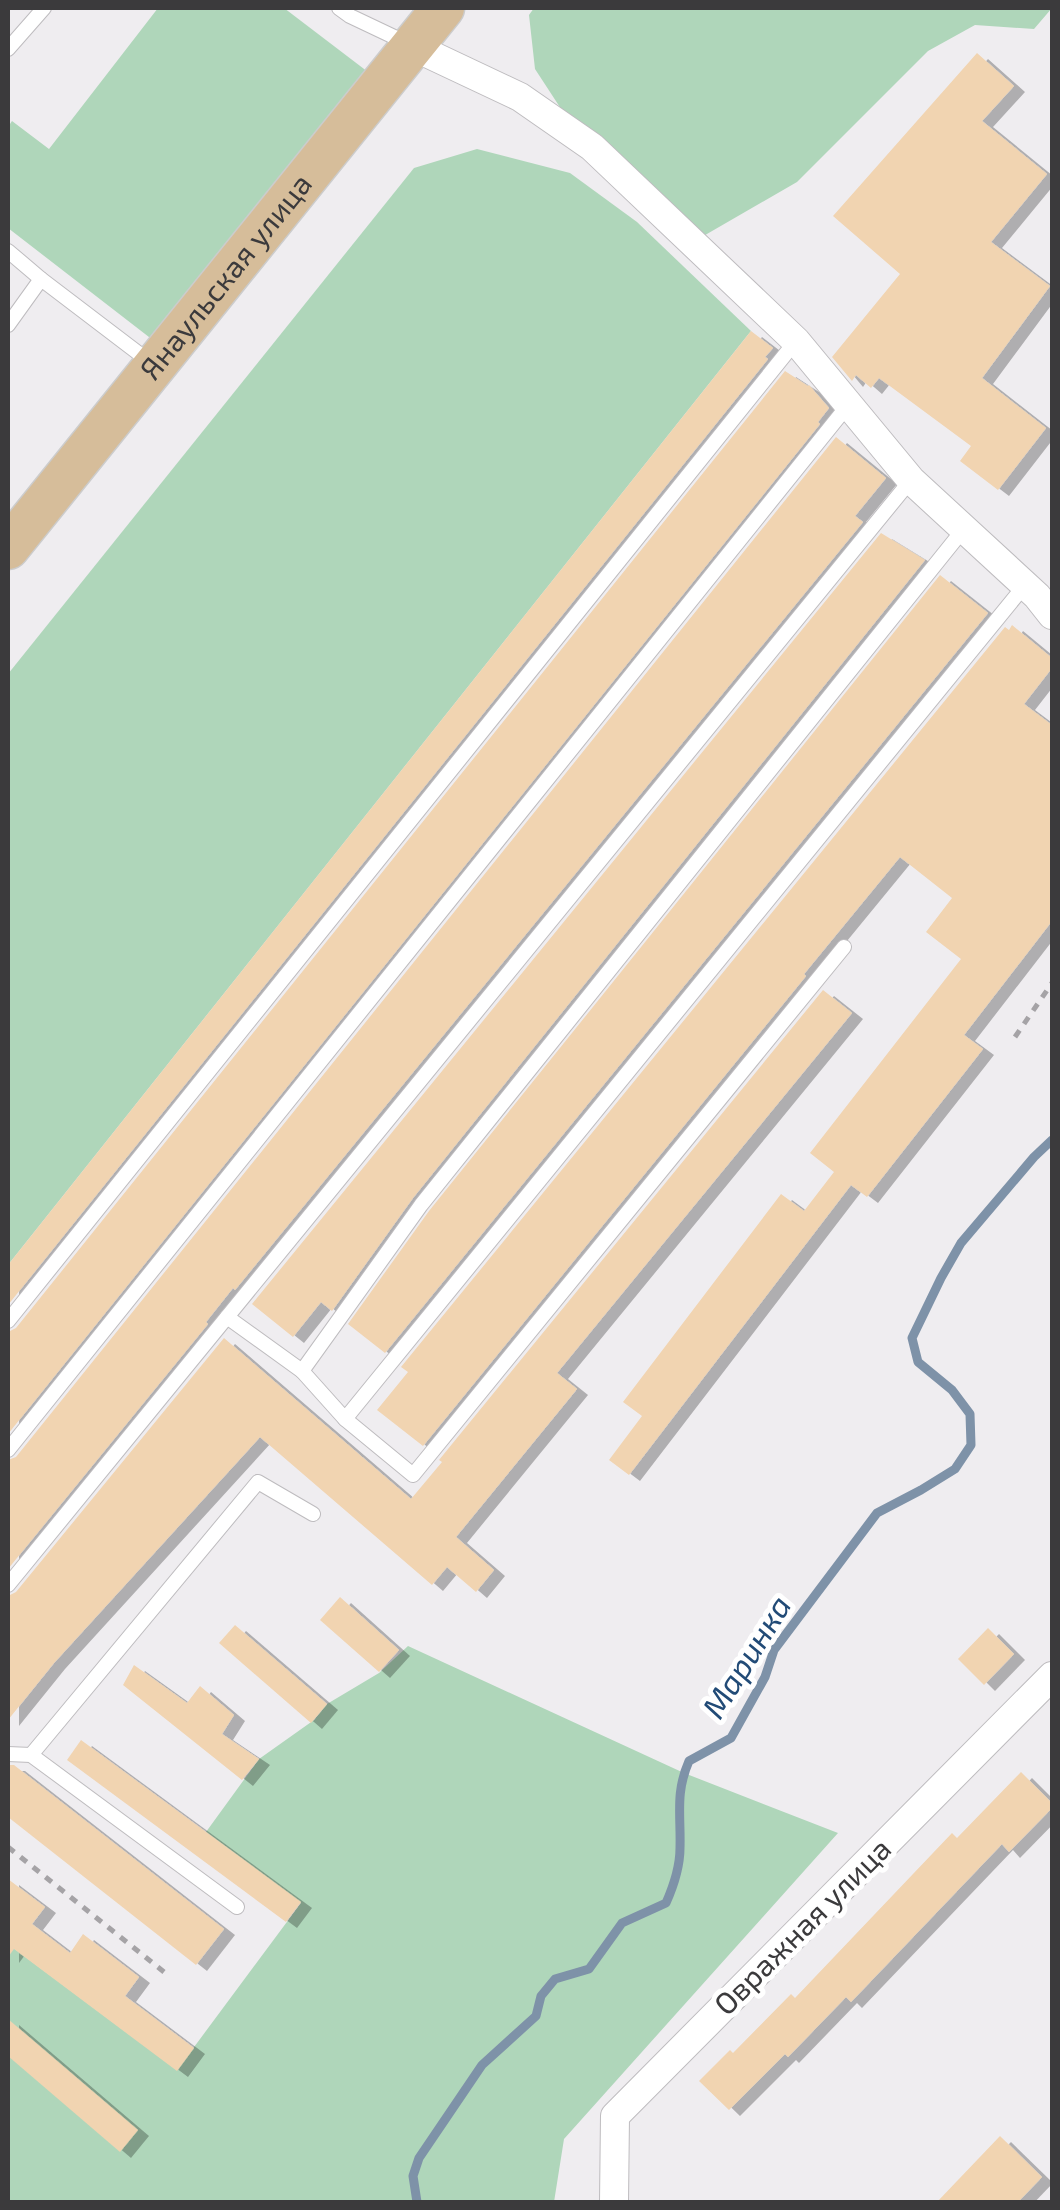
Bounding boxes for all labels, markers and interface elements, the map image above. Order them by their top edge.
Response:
street label: Янаульская улица [131,166,318,386]
water label: Маринка [693,1588,798,1724]
street label: Овражная улица [706,1830,898,2022]

